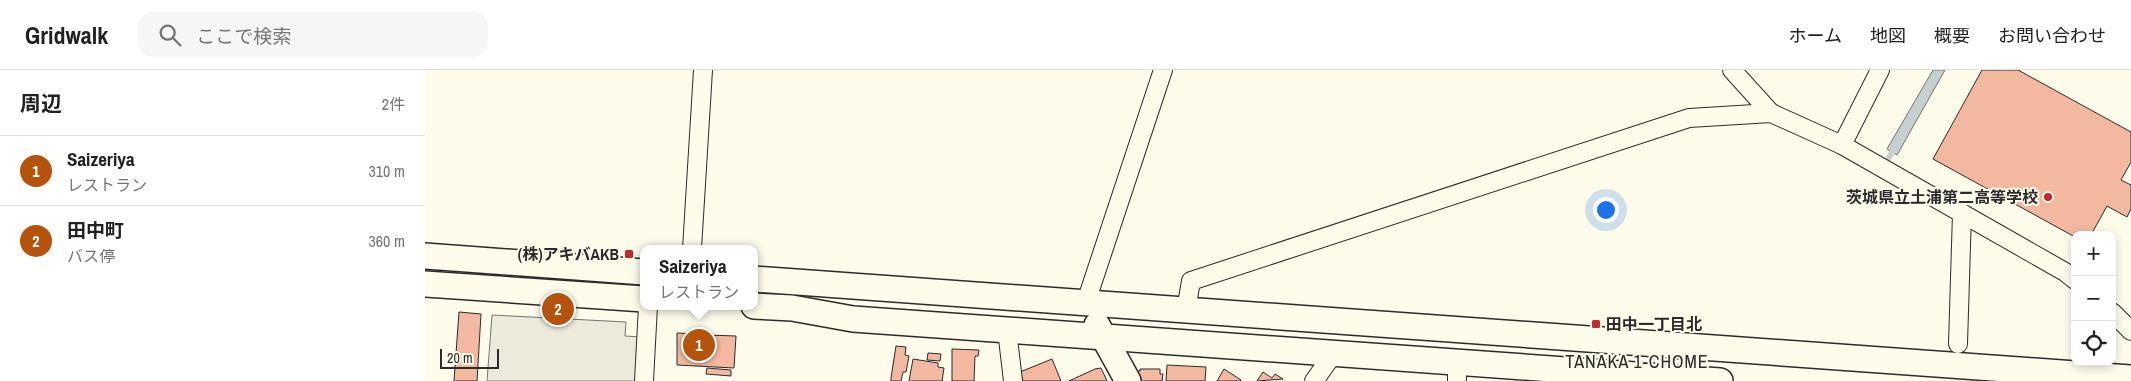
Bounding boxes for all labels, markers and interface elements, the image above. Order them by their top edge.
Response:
search box [138,12,488,57]
text: Gridwalk [25,19,108,51]
icon: search [156,21,184,49]
text: ここで検索 [196,23,291,49]
text: ホーム [1789,23,1842,48]
text: 地図 [1870,23,1906,48]
text: 概要 [1934,23,1970,48]
text: お問い合わせ [1998,23,2106,48]
text: 周辺 [20,89,62,118]
text: 2件 [382,93,405,115]
text: Saizeriya [67,146,135,172]
text: 1 [32,160,40,182]
text: 310 m [369,160,405,182]
text: レストラン [67,174,147,196]
place label: 茨城県立土浦第二高等学校 [1846,186,2038,208]
marker: 茨城県立土浦第二高等学校 [2042,191,2054,203]
your location [1593,197,1619,223]
text: 田中町 [67,217,124,243]
text: 2 [32,230,40,252]
text: 360 m [369,230,405,252]
map controls [2071,231,2116,366]
button: + [2071,231,2116,276]
place label: (株)アキバAKB [518,243,619,265]
text: バス停 [67,245,115,267]
popup [640,245,758,310]
marker: (株)アキバAKB [623,248,635,260]
text: Saizeriya [659,253,727,279]
button: − [2071,276,2116,321]
text: レストラン [659,281,739,303]
pin: 2 [542,290,574,328]
place label: 田中一丁目北 [1606,313,1702,335]
marker: 田中一丁目北 [1590,318,1602,330]
button: locate [2071,321,2116,366]
pin: 1 [683,326,715,364]
scale bar [440,346,499,369]
text: 20 m [447,349,473,367]
district label: TANAKA 1-CHOME [1565,349,1709,374]

